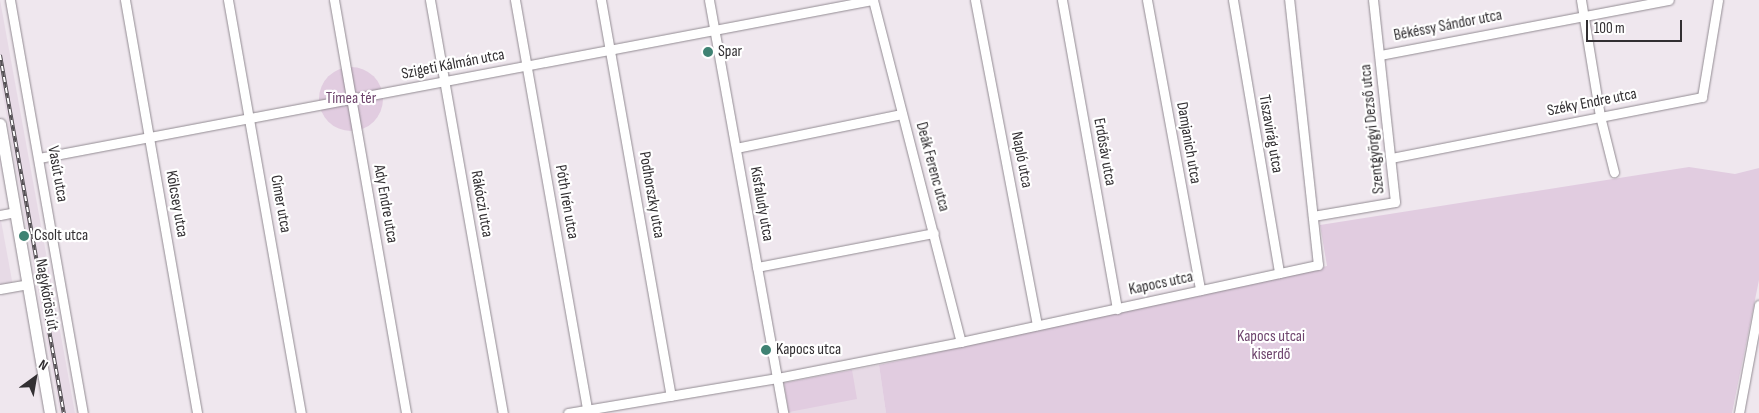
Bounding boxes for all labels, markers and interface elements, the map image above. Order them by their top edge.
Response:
street label: Békéssy Sándor utca [1392,6,1504,46]
scale bar [1589,10,1685,42]
text: 100 m [1594,19,1625,38]
place label: Spar [718,42,742,62]
street label: Szigeti Kálmán utca [400,46,506,84]
marker: Spar [702,46,714,58]
street label: Szentgyörgyi Dezső utca [1357,63,1389,195]
street label: Széky Endre utca [1546,85,1638,121]
park label: Tímea tér [326,89,376,109]
street label: Tiszavirág utca [1254,93,1286,175]
street label: Damjanich utca [1171,101,1205,185]
street label: Erdősáv utca [1089,117,1119,187]
street label: Deák Ferenc utca [911,120,953,214]
street label: Napló utca [1006,130,1036,190]
street label: Vasút utca [43,145,71,203]
street label: Podhorszky utca [634,150,668,240]
street label: Ady Endre utca [369,163,401,245]
street label: Póth Irén utca [550,163,582,241]
street label: Kisfaludy utca [745,165,777,243]
street label: Kölcsey utca [161,169,191,239]
street label: Rákóczi utca [466,169,496,239]
street label: Címer utca [265,174,295,234]
place label: Csolt utca [34,226,88,246]
marker: Csolt utca [18,230,30,242]
street label: Nagykőrösi út [30,257,62,333]
street label: Kapocs utca [1127,268,1195,300]
park label: Kapocs utcai kiserdő [1237,327,1305,365]
place label: Kapocs utca [776,340,841,360]
marker: Kapocs utca [760,344,772,356]
north arrow [10,353,60,403]
text: N [36,356,51,374]

